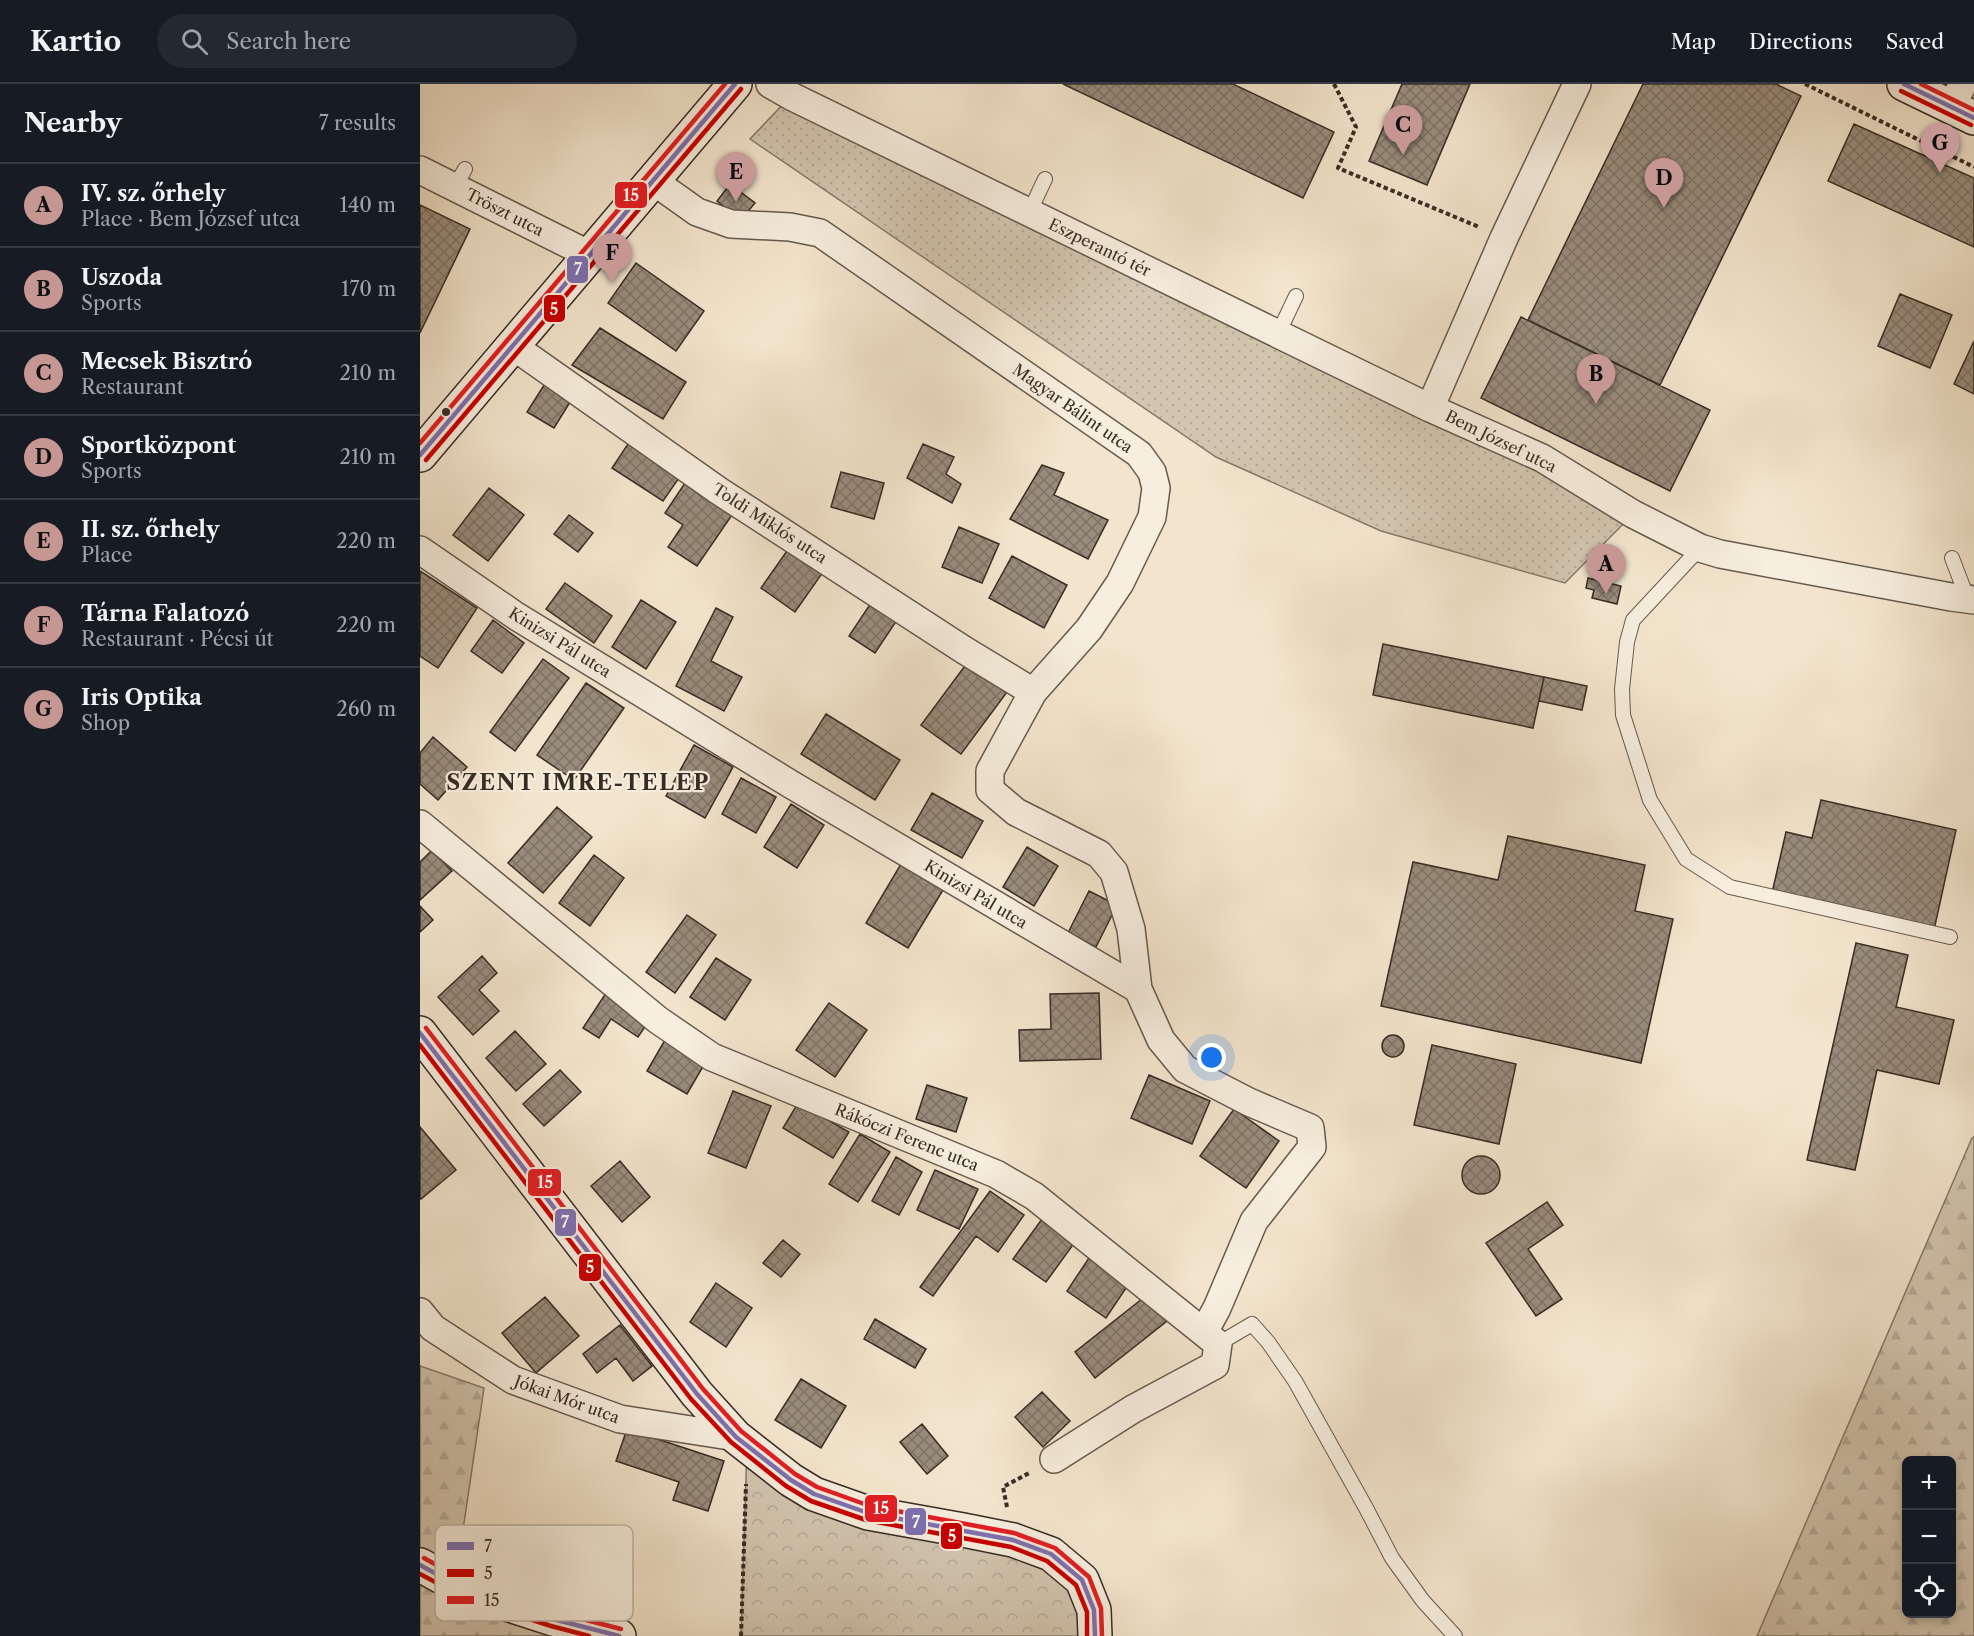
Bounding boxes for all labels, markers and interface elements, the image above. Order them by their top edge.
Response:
search box [157,14,577,68]
text: Kartio [30,24,121,58]
icon: search [178,25,211,58]
text: Search here [226,28,351,55]
text: Map [1671,29,1716,54]
text: Directions [1749,29,1853,54]
text: Saved [1886,29,1944,54]
pin: C [1384,106,1422,155]
text: Nearby [24,107,122,139]
text: 7 results [319,111,396,135]
pin: G [1920,124,1960,173]
pin: E [716,152,756,202]
pin: D [1644,158,1684,208]
text: IV. sz. őrhely [81,180,225,207]
line badge: 15 [614,181,648,209]
street label: Tröszt utca [463,184,548,240]
text: 15 [623,185,639,205]
text: A [36,193,51,217]
text: 140 m [339,193,396,217]
text: Place · Bem József utca [81,207,300,231]
street label: Eszperantó tér [1046,214,1155,280]
pin: F [592,234,632,283]
line badge: 7 [566,255,589,284]
text: 7 [574,259,583,279]
text: Uszoda [81,264,162,291]
text: B [36,277,51,301]
text: 170 m [341,277,396,301]
text: Sports [81,291,142,315]
line badge: 5 [543,294,566,323]
text: 5 [550,299,559,319]
text: Mecsek Bisztró [81,348,252,375]
pin: B [1576,354,1616,404]
street label: Magyar Bálint utca [1009,359,1137,457]
text: C [35,361,52,385]
text: 210 m [339,361,396,385]
text: Restaurant [81,375,184,399]
street label: Bem József utca [1442,405,1560,477]
unlabelled marker [440,406,452,418]
text: Sportközpont [81,432,236,459]
text: D [35,445,52,469]
text: 210 m [339,445,396,469]
text: Sports [81,459,142,483]
street label: Toldi Miklós utca [709,479,831,568]
text: II. sz. őrhely [81,516,219,543]
text: E [36,529,51,553]
text: 220 m [336,529,396,553]
text: Place [81,543,132,567]
pin: A [1586,544,1626,594]
text: Tárna Falatozó [81,600,249,627]
street label: Kinizsi Pál utca [505,603,615,682]
text: F [37,613,50,637]
text: 220 m [336,613,396,637]
text: Restaurant · Pécsi út [81,627,274,651]
text: Iris Optika [81,684,202,711]
text: G [35,697,52,721]
text: 260 m [336,697,396,721]
text: Shop [81,711,130,735]
district label: SZENT IMRE-TELEP [446,769,710,796]
street label: Kinizsi Pál utca [921,855,1032,933]
your location [1197,1043,1226,1072]
street label: Rákóczi Ferenc utca [832,1099,982,1175]
line badge: 15 [527,1168,562,1197]
text: 15 [537,1172,553,1192]
line badge: 7 [554,1208,577,1237]
text: 7 [561,1212,570,1232]
line badge: 5 [578,1253,602,1282]
text: 5 [586,1257,595,1277]
street label: Jókai Mór utca [509,1370,623,1427]
map controls [1902,1456,1956,1618]
button: + [1902,1456,1956,1510]
line badge: 15 [864,1494,898,1523]
text: 15 [873,1498,889,1518]
line badge: 7 [904,1507,927,1536]
button: − [1902,1510,1956,1564]
text: 7 [912,1512,921,1532]
line badge: 5 [940,1522,963,1550]
legend [435,1525,633,1621]
text: 5 [948,1526,957,1546]
text: 7 [484,1536,492,1556]
text: 5 [484,1563,493,1583]
button: locate [1902,1564,1956,1618]
text: 15 [484,1590,499,1610]

